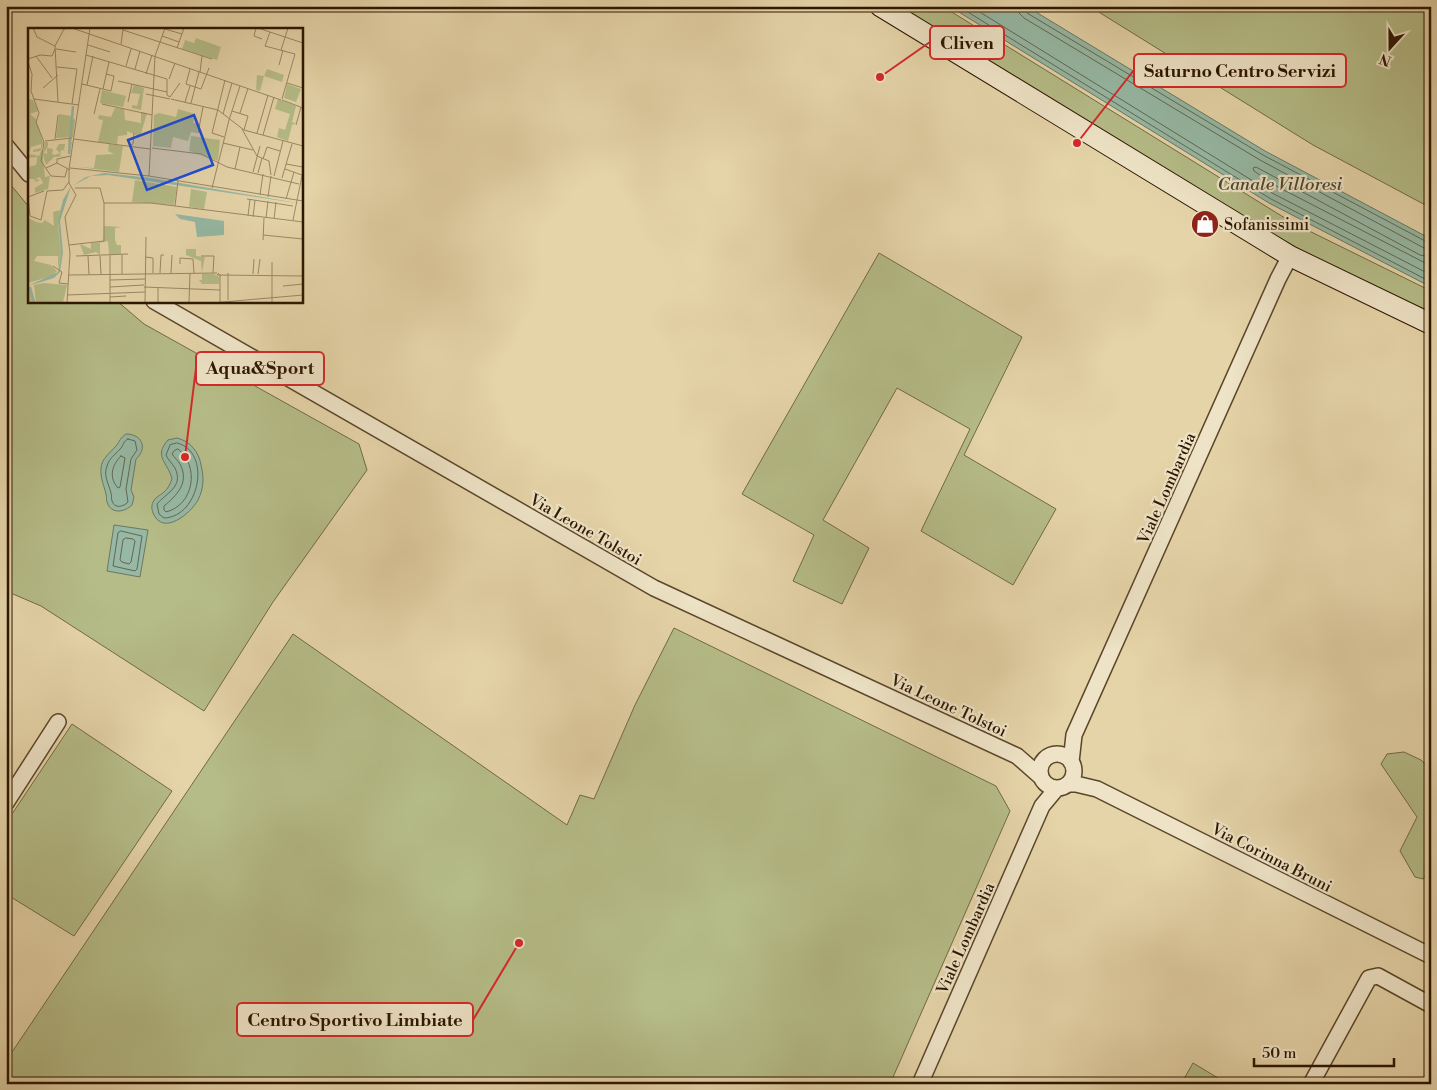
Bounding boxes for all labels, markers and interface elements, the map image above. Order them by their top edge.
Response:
north arrow [1364,22,1414,72]
callout: Cliven [930,26,1004,59]
inset map [28,28,302,302]
text: Cliven [940,32,994,55]
text: N [1377,49,1394,70]
callout: Saturno Centro Servizi [1134,54,1346,87]
text: Saturno Centro Servizi [1144,60,1336,83]
water label: Canale Villoresi [1218,173,1343,196]
shop icon: Sofanissimi [1190,209,1220,239]
place label: Sofanissimi [1224,215,1309,235]
callout: Aqua&Sport [196,352,324,385]
text: Aqua&Sport [205,357,315,380]
street label: Viale Lombardia [1133,429,1201,548]
street label: Via Leone Tolstoi [525,489,645,570]
street label: Via Leone Tolstoi [886,670,1010,742]
street label: Via Corinna Bruni [1207,818,1335,897]
street label: Viale Lombardia [932,879,1000,998]
callout: Centro Sportivo Limbiate [237,1003,473,1036]
text: Centro Sportivo Limbiate [247,1009,463,1032]
scale bar [1254,1035,1394,1067]
text: 50 m [1262,1044,1296,1063]

